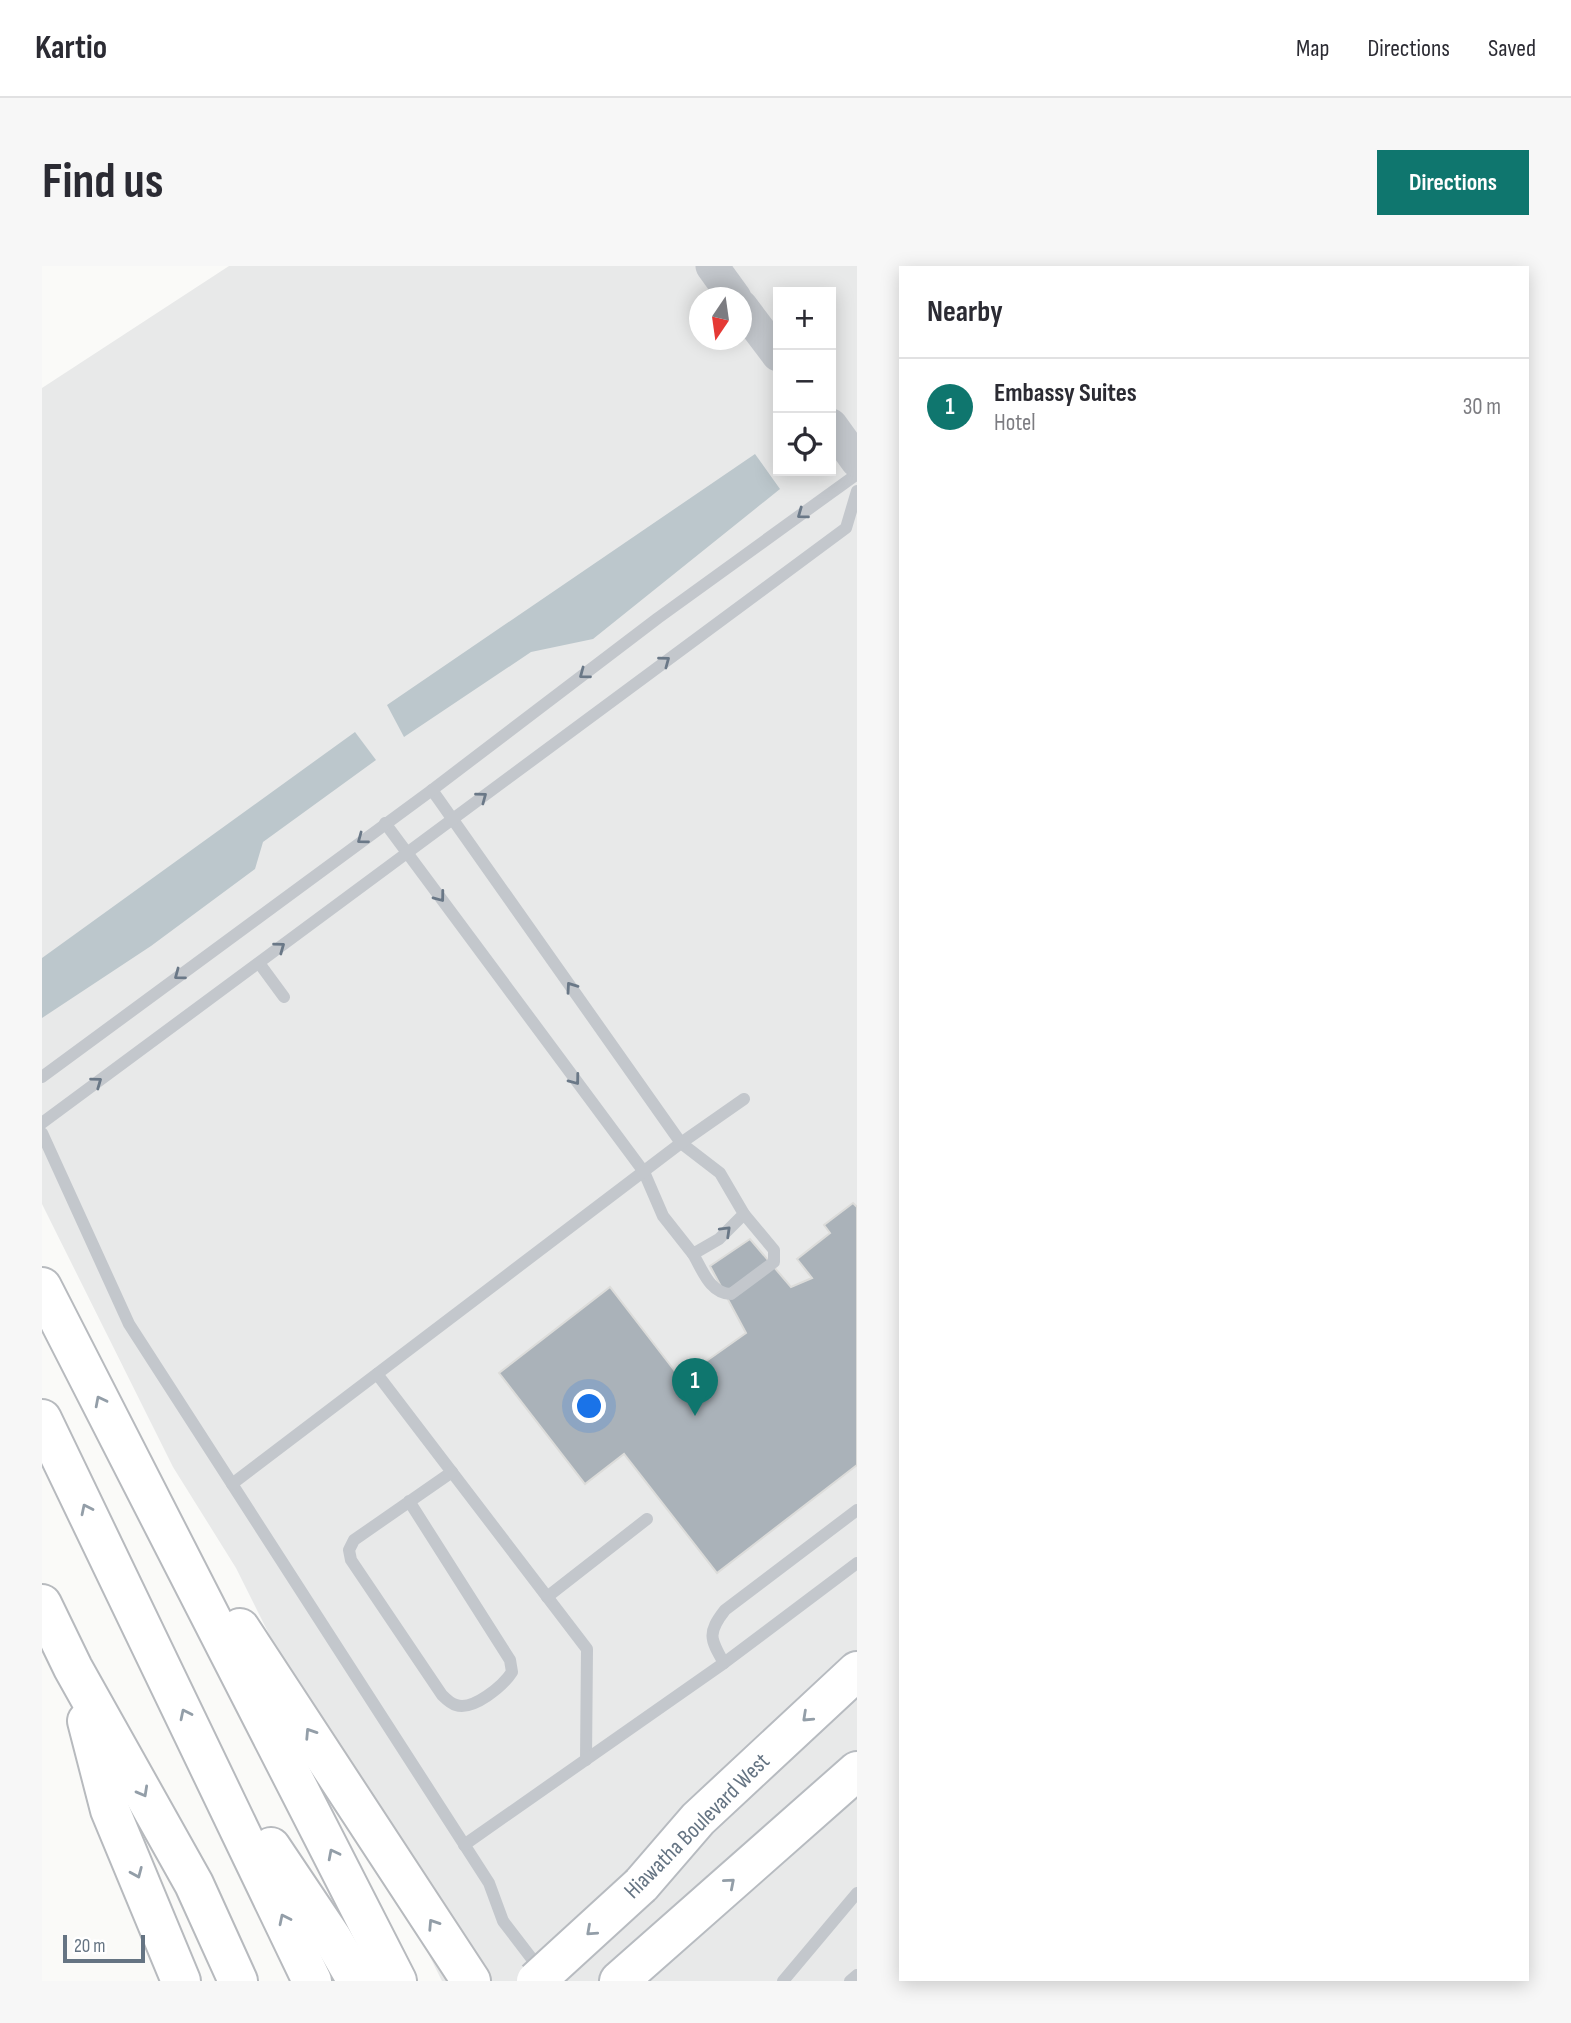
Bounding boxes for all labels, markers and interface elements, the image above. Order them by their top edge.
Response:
text: Kartio [35,28,107,68]
text: Map [1296,34,1329,63]
text: Directions [1367,34,1450,63]
text: Saved [1488,34,1536,63]
button: Directions [1377,150,1529,215]
text: Find us [42,153,164,212]
north arrow [689,287,752,350]
map controls [773,287,836,476]
button: + [773,287,836,350]
text: Nearby [927,294,1003,330]
button: − [773,350,836,413]
text: Embassy Suites [994,378,1137,409]
text: 1 [945,393,955,421]
text: 30 m [1463,393,1501,421]
text: Hotel [994,409,1036,437]
button: locate [773,413,836,476]
one-way arrow [797,505,809,518]
one-way arrow [657,657,670,670]
one-way arrow [579,666,591,678]
one-way arrow [474,793,487,805]
one-way arrow [357,831,370,844]
one-way arrow [431,889,444,902]
one-way arrow [272,943,285,955]
one-way arrow [175,966,187,979]
one-way arrow [567,982,579,995]
one-way arrow [567,1072,580,1085]
one-way arrow [89,1078,102,1090]
one-way arrow [718,1227,731,1239]
pin: 1 [672,1358,718,1416]
your location [572,1389,606,1423]
one-way arrow [95,1396,108,1408]
one-way arrow [80,1504,94,1516]
one-way arrow [179,1709,193,1721]
one-way arrow [802,1709,815,1722]
one-way arrow [306,1728,318,1741]
street label: Hiawatha Boulevard West [618,1747,776,1905]
one-way arrow [135,1784,148,1797]
one-way arrow [328,1849,341,1862]
one-way arrow [129,1866,143,1878]
one-way arrow [722,1879,735,1891]
one-way arrow [278,1914,292,1926]
one-way arrow [429,1919,441,1932]
one-way arrow [586,1923,599,1936]
scale bar [63,1932,145,1964]
text: 20 m [74,1935,106,1958]

